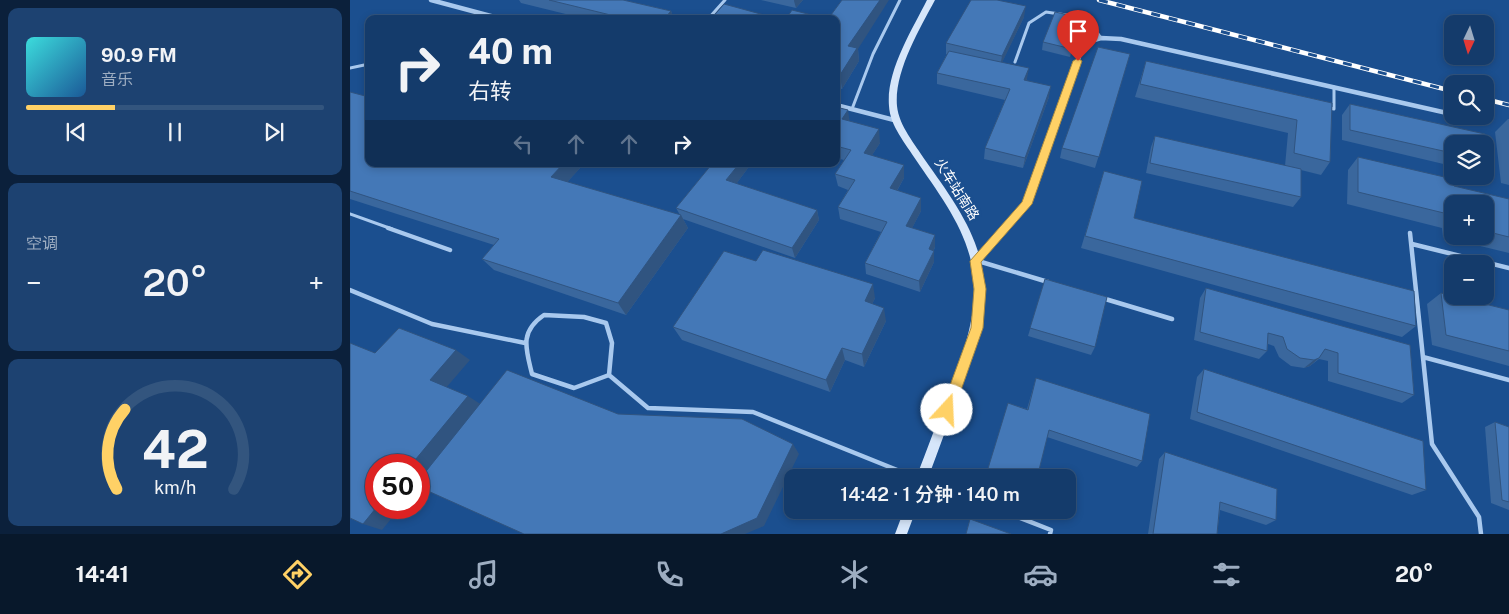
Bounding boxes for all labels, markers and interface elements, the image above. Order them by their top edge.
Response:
pin [1057,10,1099,61]
north arrow [1444,15,1494,65]
map controls [1444,15,1494,305]
icon: arrive [1064,17,1092,45]
text: 40 m [468,31,553,72]
icon: right [385,35,450,100]
text: 90.9 FM [101,44,177,66]
text: 音乐 [101,70,133,89]
button: search [1444,75,1494,125]
text: 右转 [468,78,512,104]
icon: previous [62,118,90,146]
icon: pause [161,118,189,146]
icon: next [260,118,288,146]
icon: left [509,130,537,158]
icon: ahead [562,130,590,158]
icon: ahead [615,130,643,158]
icon: right [668,130,696,158]
button: layers [1444,135,1494,185]
street label: 火车站南路 [932,155,982,223]
button: + [1444,195,1494,245]
text: 空调 [26,234,58,253]
button: − [1444,255,1494,305]
text: 20° [142,260,208,305]
text: − [26,266,42,299]
text: + [308,266,324,299]
position arrow [920,383,972,435]
text: 42 [141,419,209,480]
speed limit sign: 50 [365,454,430,519]
text: km/h [154,477,196,498]
text: 14:42 · 1 分钟 · 140 m [840,483,1020,505]
icon: directions [280,557,315,592]
icon: music [466,557,501,592]
icon: phone [652,557,687,592]
icon: climate [837,557,872,592]
icon: car [1023,557,1058,592]
icon: filters [1209,557,1244,592]
text: 14:41 [75,561,129,587]
text: 20° [1395,561,1433,587]

